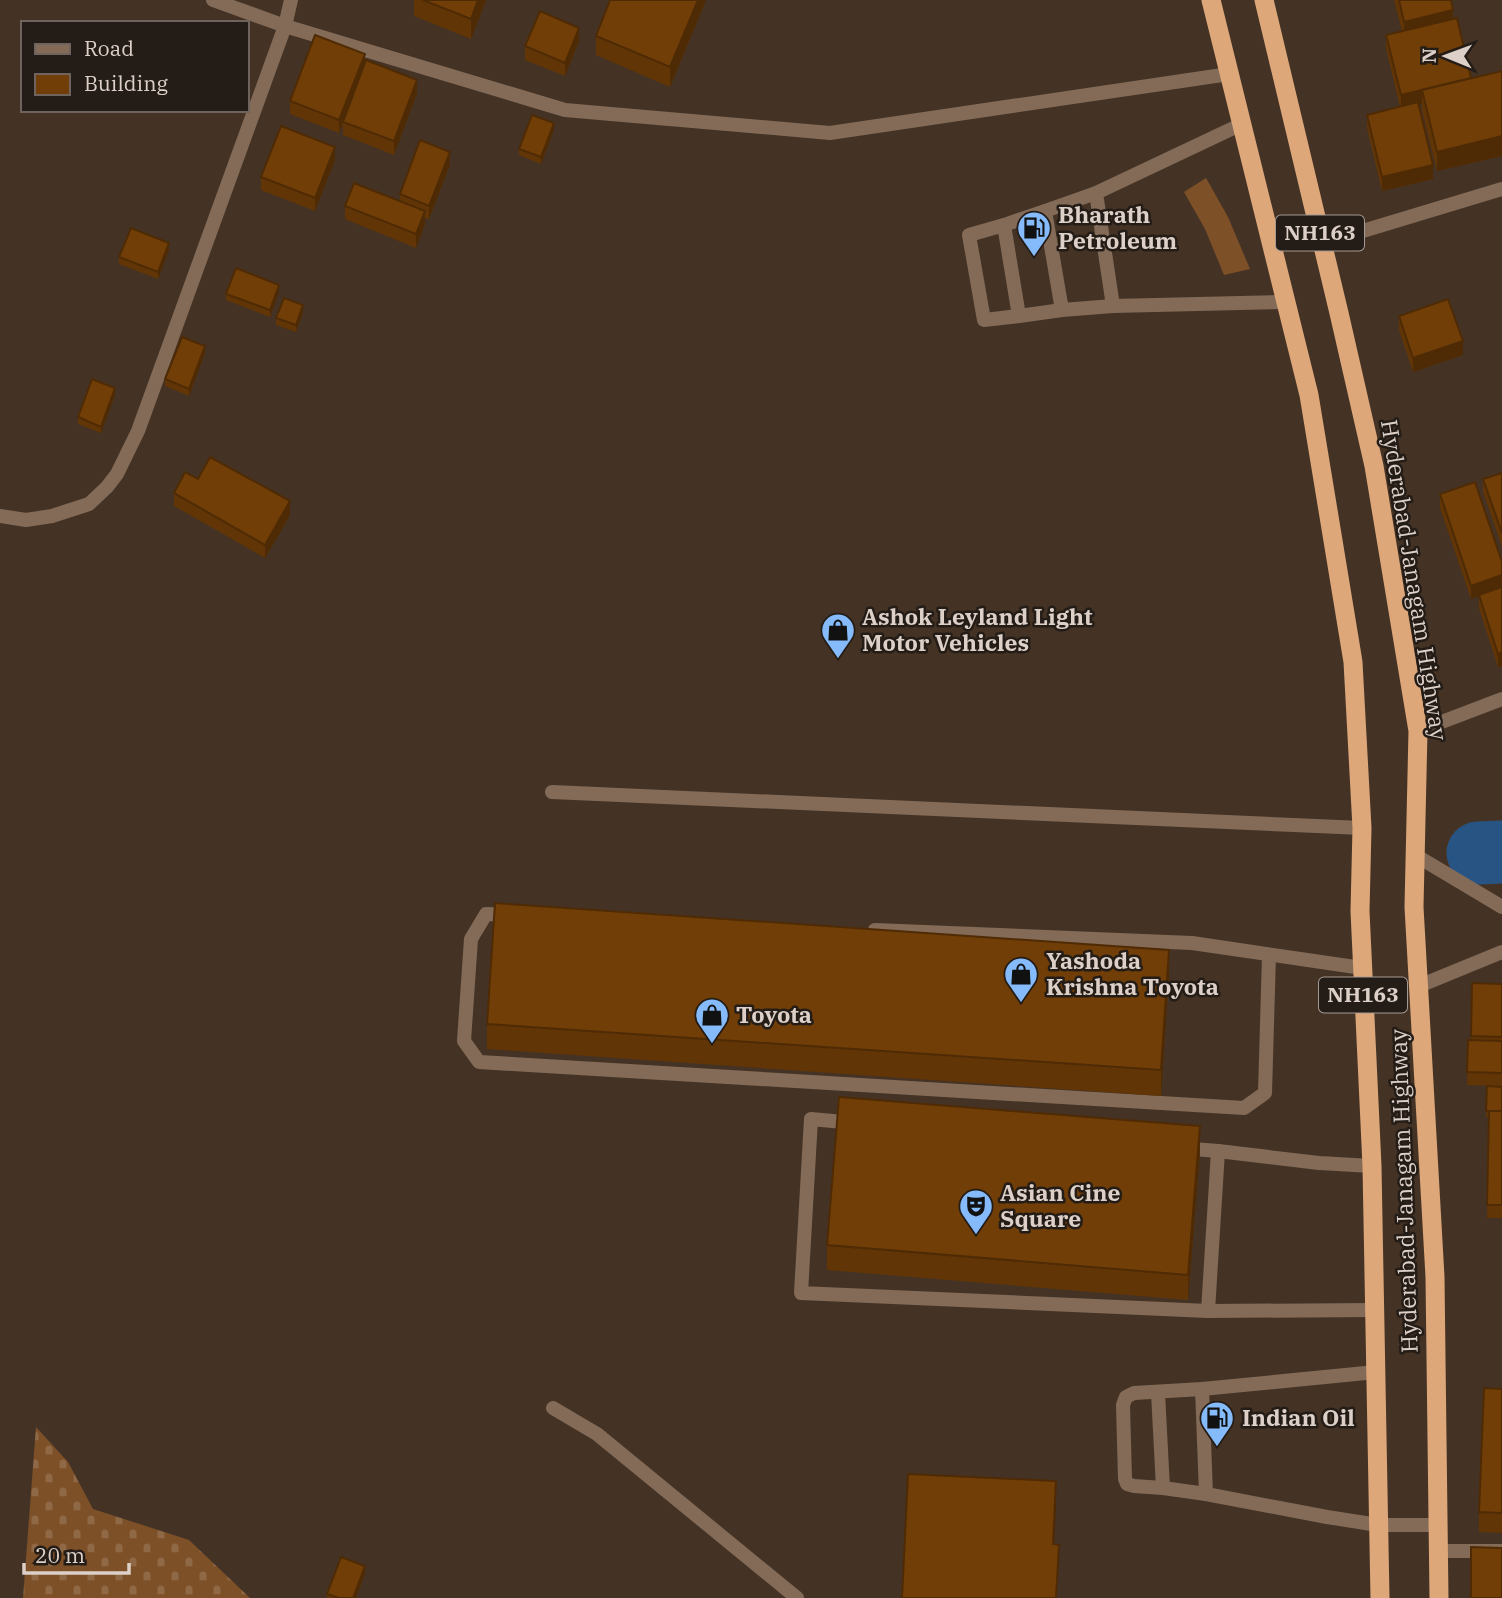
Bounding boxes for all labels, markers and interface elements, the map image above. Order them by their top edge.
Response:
legend [21,21,248,112]
north arrow [1411,21,1481,91]
text: Road [84,34,134,62]
text: N [1417,48,1441,63]
text: Building [84,69,169,97]
place label: Bharath Petroleum [1058,199,1177,255]
fuel station icon: Bharath Petroleum [1015,209,1053,258]
road number: NH163 [1276,216,1364,250]
street label: Hyderabad-Janagam Highway [1375,417,1455,743]
place label: Ashok Leyland Light Motor Vehicles [862,601,1093,657]
shop icon: Ashok Leyland Light Motor Vehicles [819,611,857,660]
place label: Yashoda Krishna Toyota [1046,945,1219,1001]
shop icon: Yashoda Krishna Toyota [1002,955,1040,1004]
road number: NH163 [1319,978,1407,1012]
shop icon: Toyota [693,996,731,1045]
place label: Toyota [736,999,812,1029]
street label: Hyderabad-Janagam Highway [1382,1028,1424,1354]
place label: Asian Cine Square [1000,1177,1120,1233]
theatre icon: Asian Cine Square [957,1187,995,1236]
fuel station icon: Indian Oil [1198,1399,1236,1448]
place label: Indian Oil [1242,1402,1355,1432]
scale bar [24,1532,130,1576]
text: 20 m [35,1541,85,1569]

